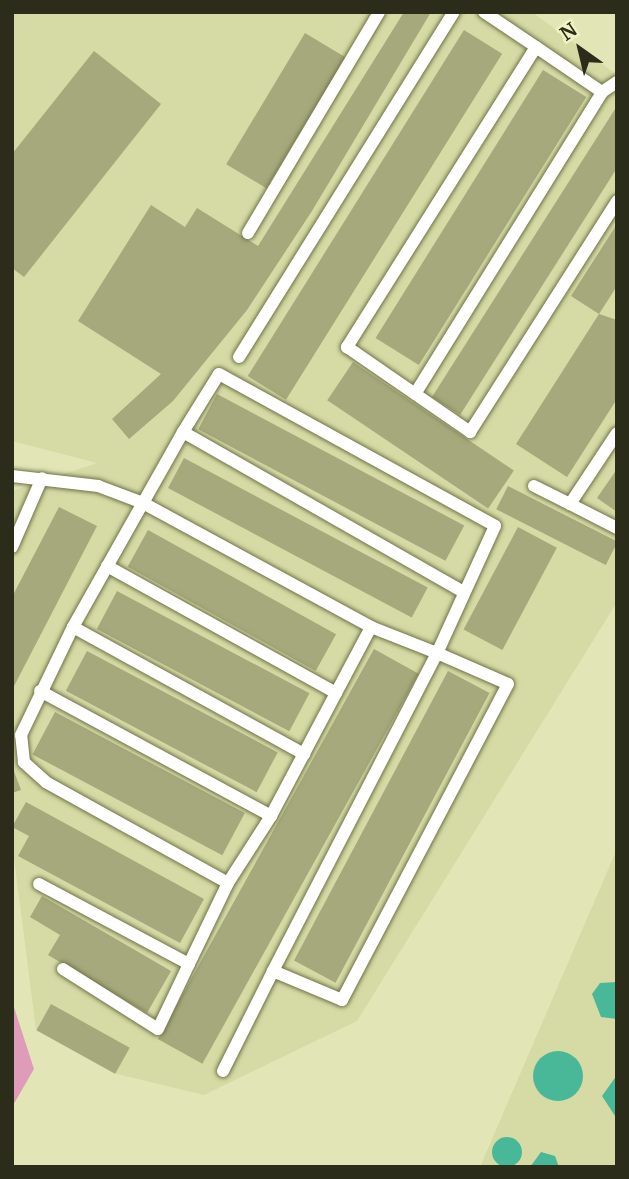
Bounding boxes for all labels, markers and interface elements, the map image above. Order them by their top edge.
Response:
north arrow [545,14,615,84]
text: N [555,17,581,46]

